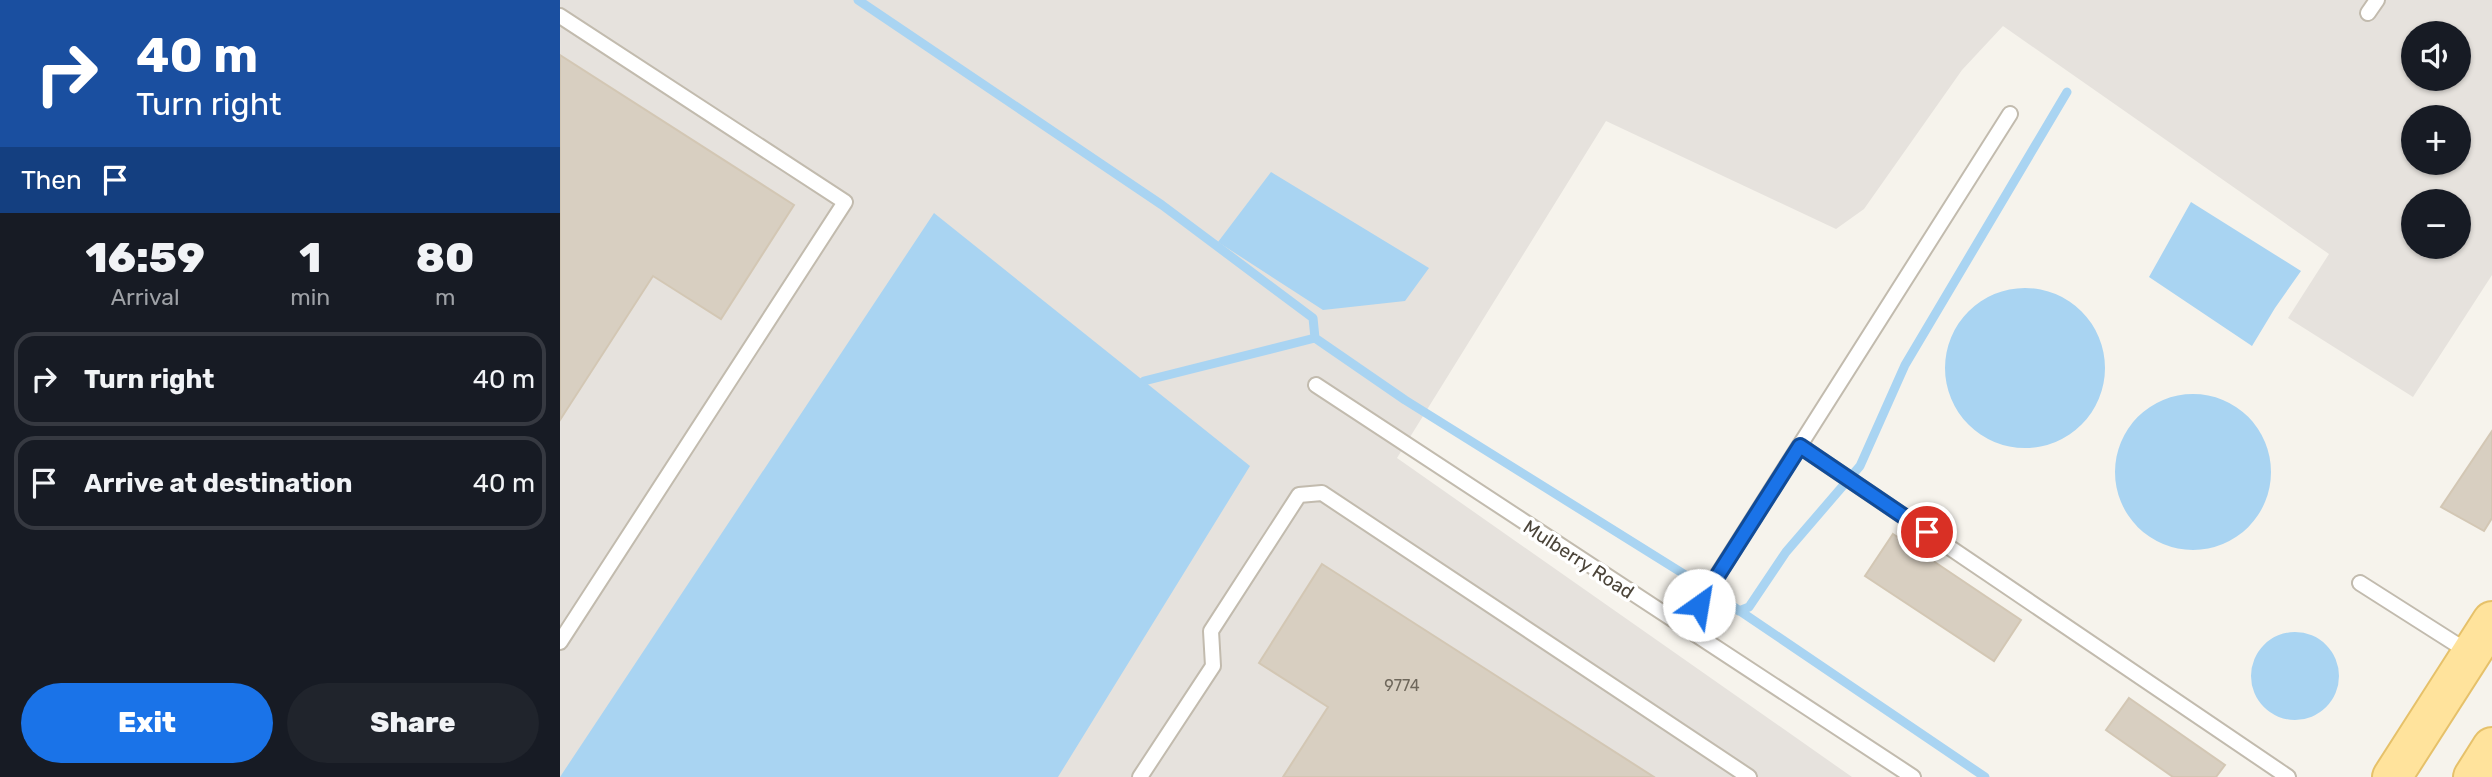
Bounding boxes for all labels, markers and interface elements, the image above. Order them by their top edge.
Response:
map controls [2401,21,2471,259]
button: sound [2401,21,2471,91]
text: 40 m [136,26,258,84]
icon: right [21,28,112,119]
text: Turn right [136,85,281,123]
button: + [2401,105,2471,175]
icon: arrive [96,161,134,199]
text: Then [21,165,82,196]
button: − [2401,189,2471,259]
text: 16:59 [86,233,205,283]
text: 1 [299,233,321,283]
text: 80 [416,233,474,283]
text: Arrival [111,283,180,311]
text: min [290,283,330,311]
text: m [435,283,455,311]
icon: right [25,360,63,398]
text: Turn right [84,364,214,395]
text: 40 m [473,364,535,395]
icon: arrive [25,464,63,502]
text: Arrive at destination [84,468,352,499]
text: 40 m [473,468,535,499]
pin [1897,502,1957,562]
icon: arrive [1908,513,1946,551]
street label: Mulberry Road [1519,515,1638,604]
position arrow [1662,568,1736,642]
house number: 9774 [1384,676,1420,695]
button: Exit [21,683,273,763]
button: Share [287,683,539,763]

